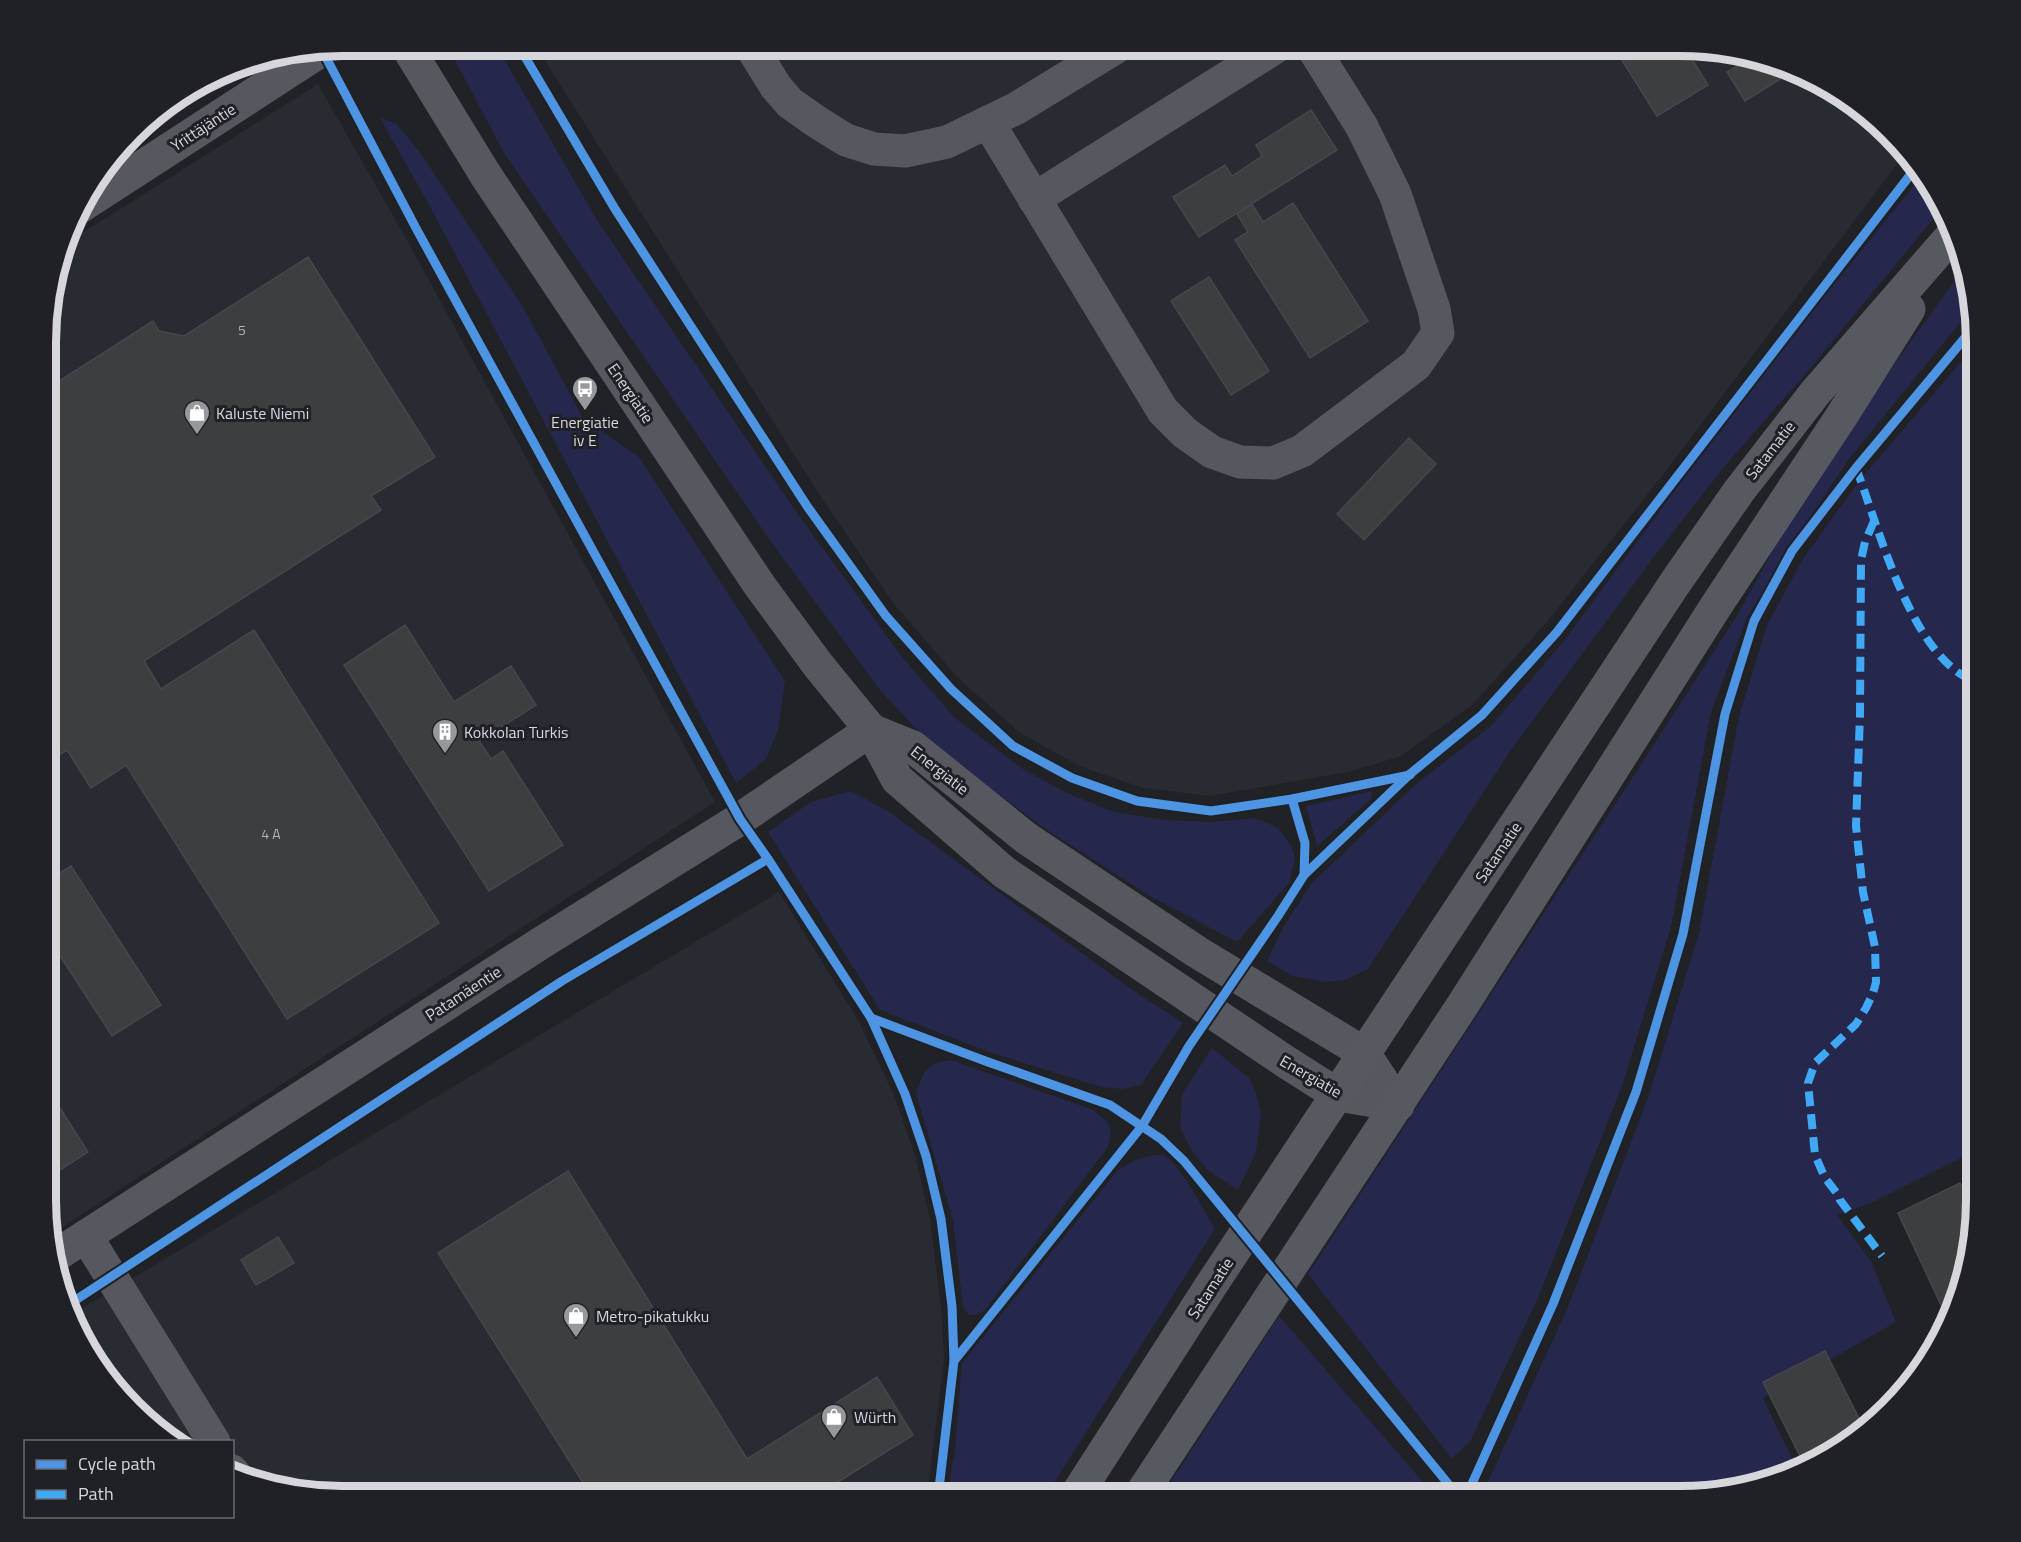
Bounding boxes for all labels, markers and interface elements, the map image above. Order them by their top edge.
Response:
street label: Yrittäjäntie [166,97,240,157]
house number: 5 [238,319,246,340]
street label: Energiatie [602,358,660,428]
bus stop icon: Energiatie iv E [570,374,600,412]
shop icon: Kaluste Niemi [182,398,212,436]
place label: Kaluste Niemi [216,401,309,425]
place label: Energiatie iv E [551,410,619,452]
street label: Satamatie [1739,415,1801,485]
building icon: Kokkolan Turkis [430,717,460,755]
place label: Kokkolan Turkis [464,720,568,744]
street label: Energiatie [906,740,974,800]
street label: Satamatie [1469,817,1527,887]
house number: 4 A [261,823,281,844]
street label: Patamäentie [420,959,506,1027]
street label: Energiatie [1276,1049,1346,1103]
street label: Satamatie [1181,1253,1239,1323]
shop icon: Metro-pikatukku [561,1301,591,1339]
place label: Metro-pikatukku [596,1304,709,1328]
shop icon: Würth [819,1402,849,1440]
place label: Würth [854,1405,896,1429]
legend [24,1440,234,1518]
text: Cycle path [78,1450,156,1477]
text: Path [78,1480,114,1507]

